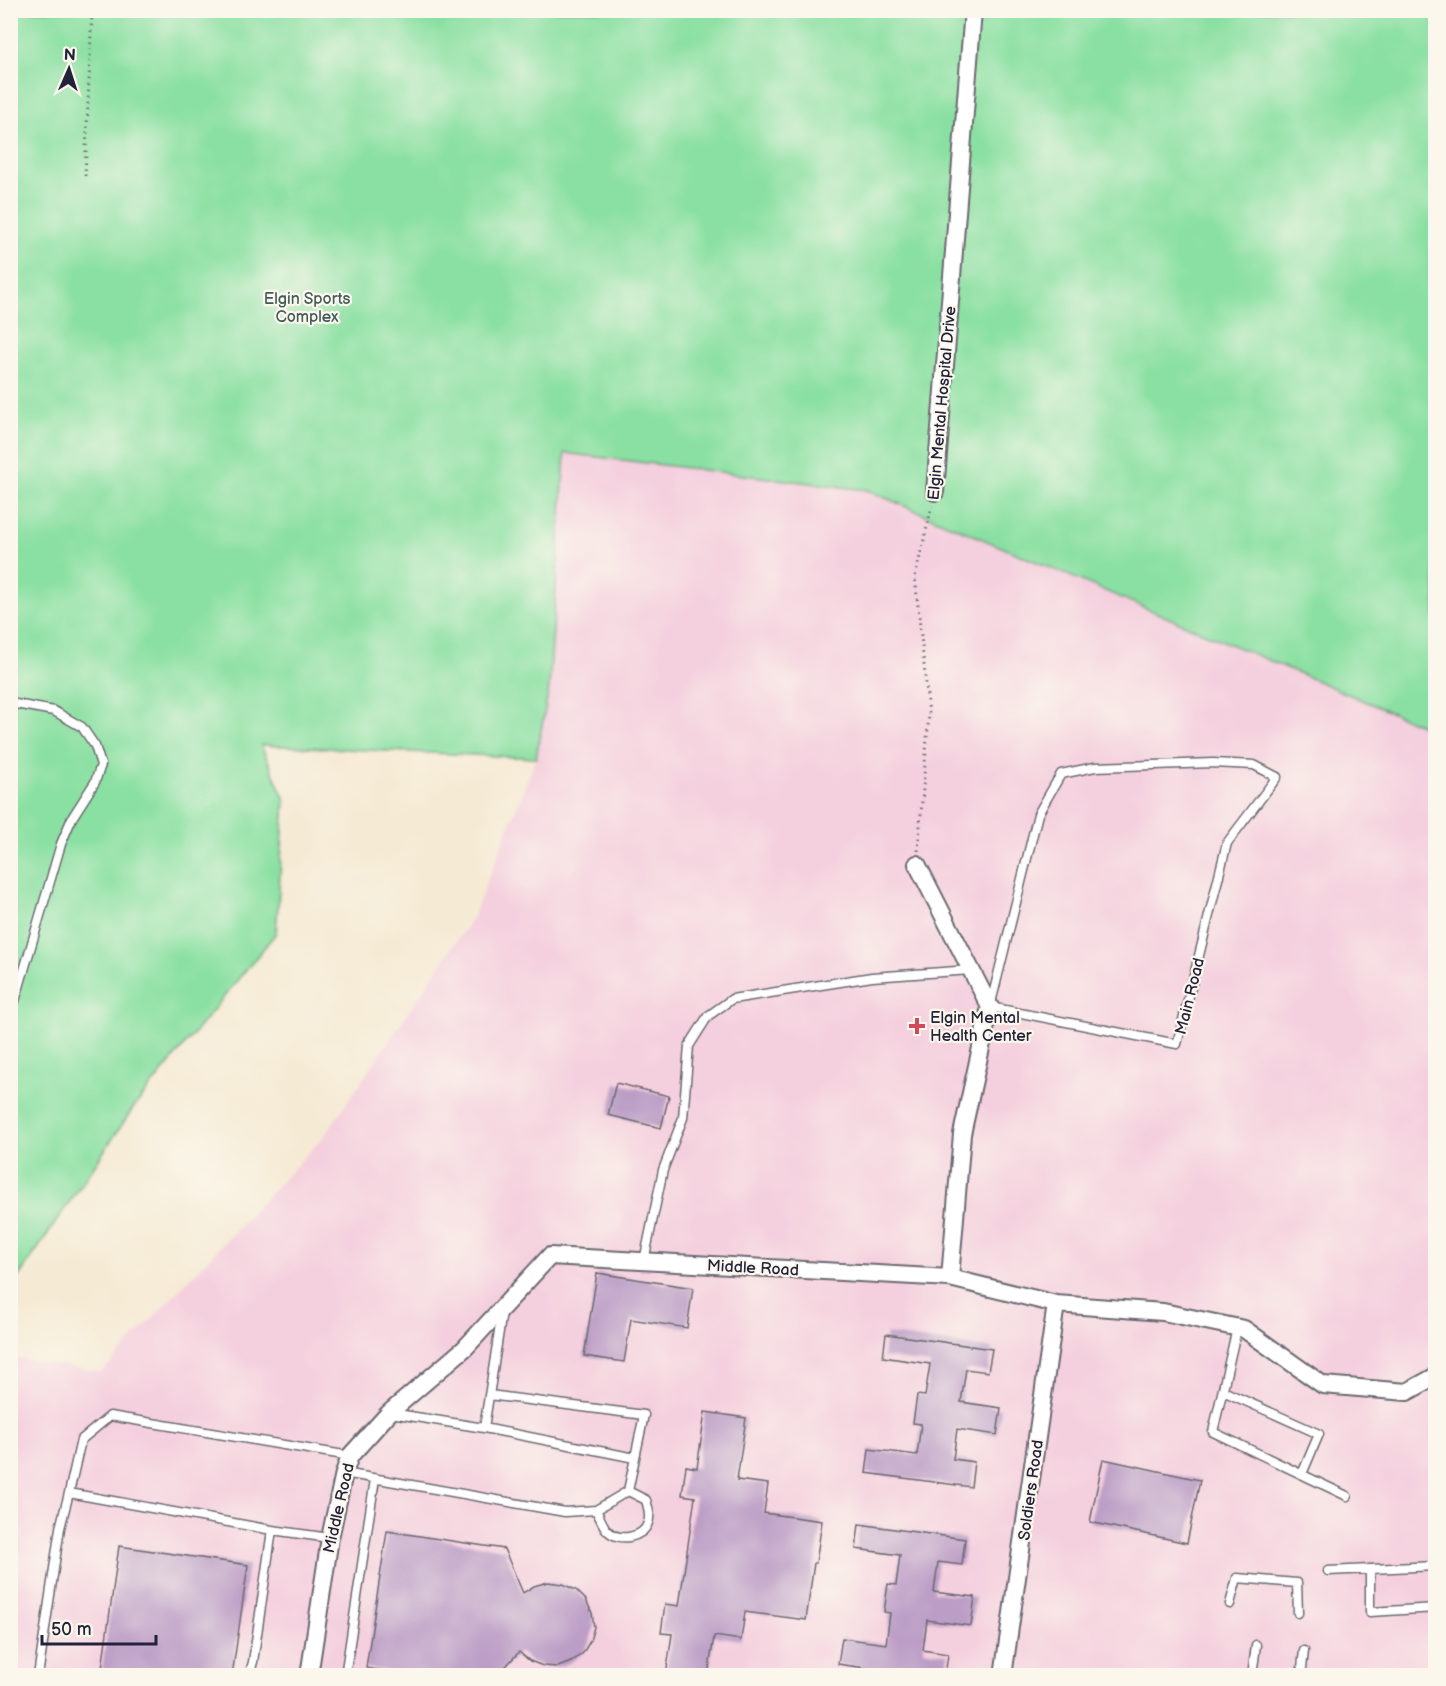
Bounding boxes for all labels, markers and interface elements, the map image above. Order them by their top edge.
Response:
north arrow [39,39,99,99]
text: N [63,46,76,65]
park label: Elgin Sports Complex [264,290,350,327]
street label: Elgin Mental Hospital Drive [925,305,960,501]
street label: Main Road [1172,956,1209,1037]
place label: Elgin Mental Health Center [930,1009,1032,1046]
marker: Elgin Mental Health Center [908,1017,926,1035]
street label: Middle Road [707,1257,799,1280]
street label: Soldiers Road [1015,1439,1048,1542]
street label: Middle Road [320,1461,359,1555]
scale bar [42,1608,156,1646]
text: 50 m [51,1619,92,1640]

